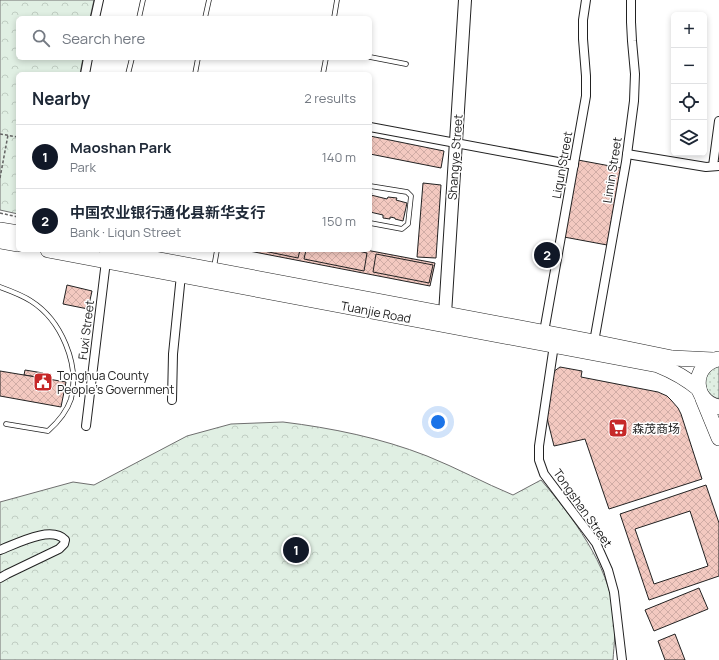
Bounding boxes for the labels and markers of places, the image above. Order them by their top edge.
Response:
pin: 2 [534,240,560,270]
place label: Tonghua County People's Government [57,367,174,398]
public building icon: Tonghua County People's Government [32,371,54,393]
supermarket icon: 森茂商场 [607,417,629,439]
place label: 森茂商场 [632,420,680,437]
pin: 1 [283,535,309,565]

